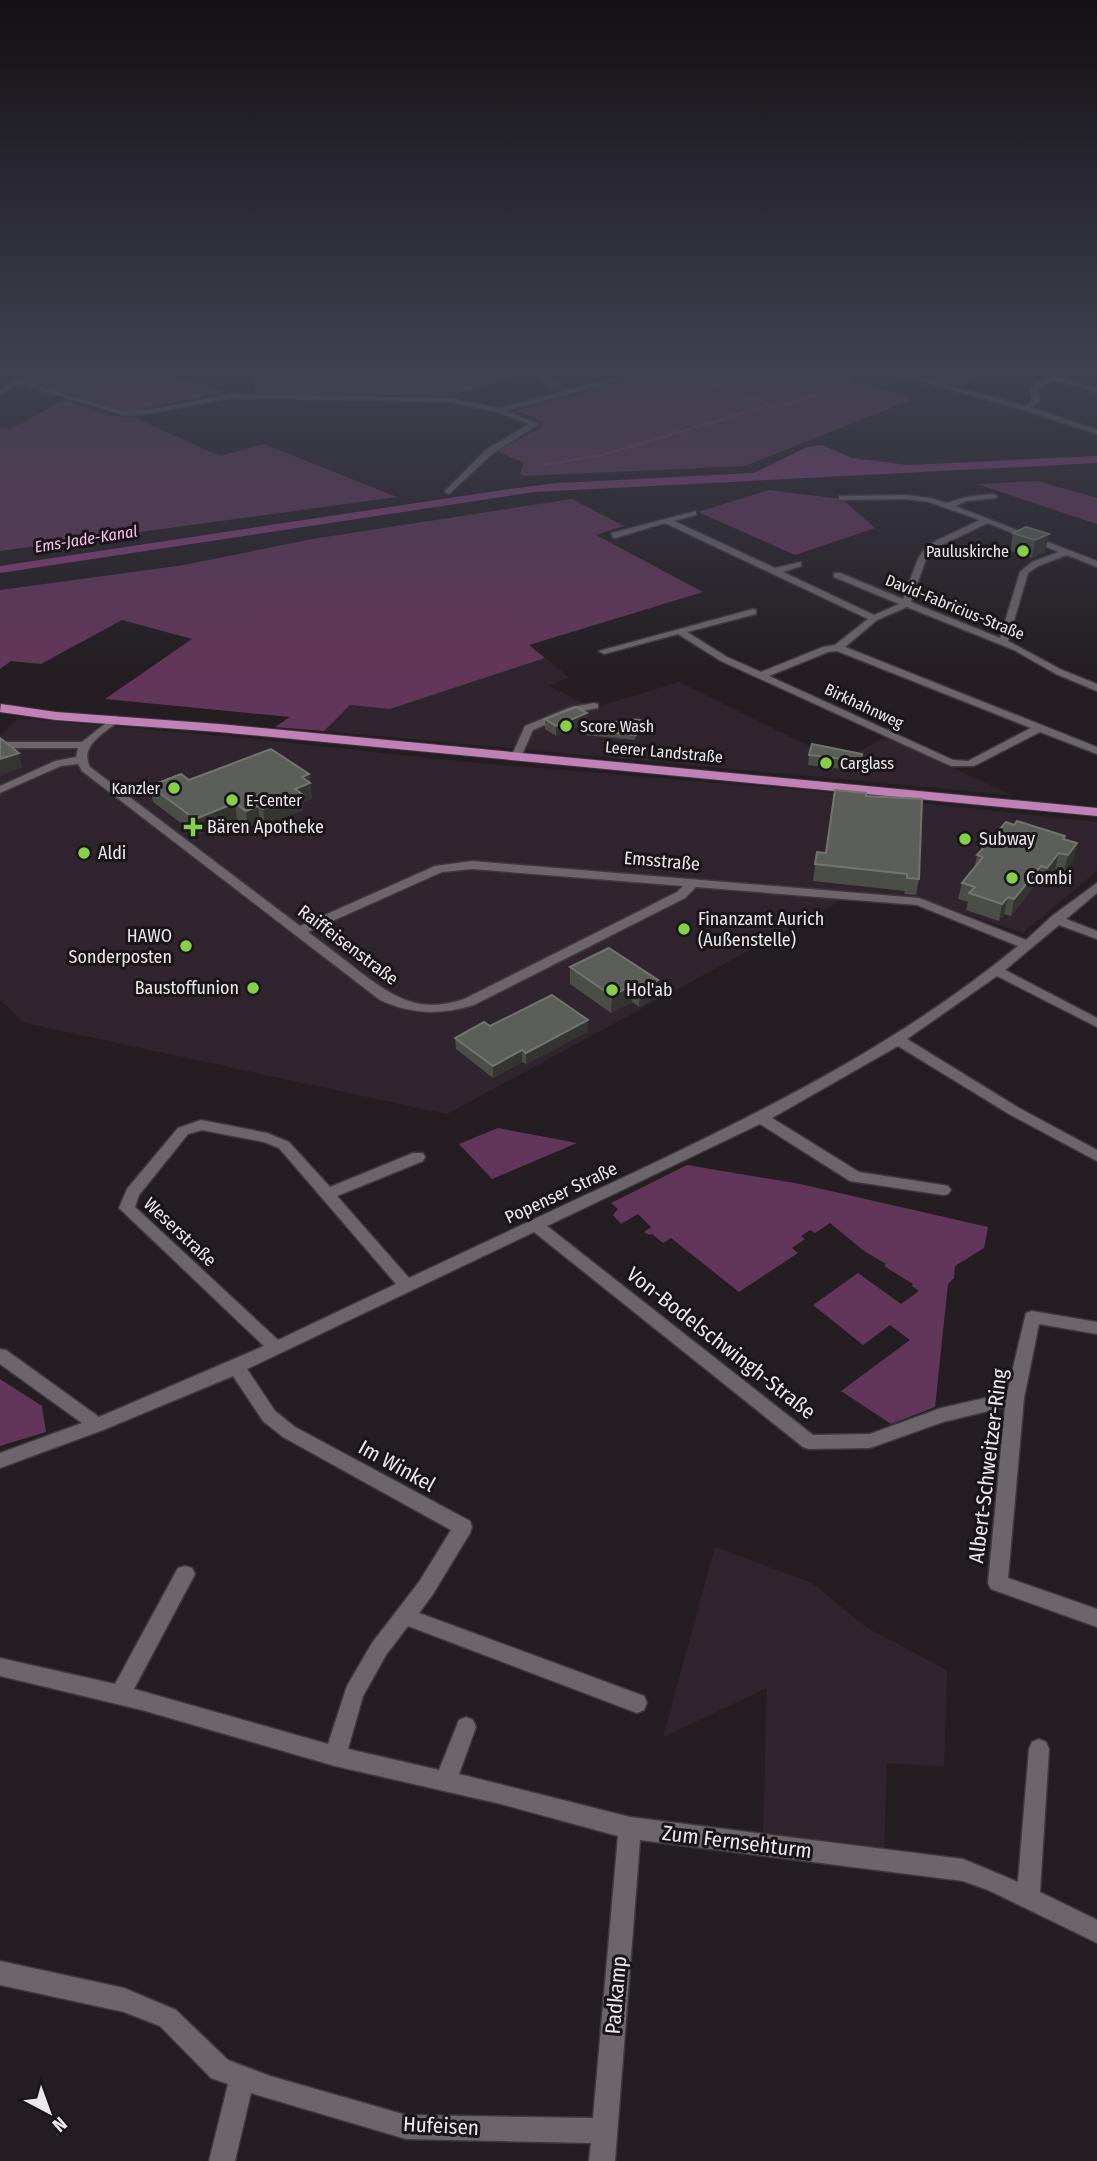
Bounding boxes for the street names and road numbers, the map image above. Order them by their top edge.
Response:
street label: David-Fabricius-Straße [883,570,1027,644]
street label: Birkhahnweg [822,679,907,733]
street label: Leerer Landstraße [604,737,724,767]
street label: Emsstraße [623,847,701,875]
street label: Raiffeisenstraße [293,900,403,990]
street label: Popenser Straße [501,1157,621,1229]
street label: Weserstraße [139,1193,221,1271]
street label: Von-Bodelschwingh-Straße [621,1261,821,1425]
street label: Albert-Schweitzer-Ring [963,1367,1013,1565]
street label: Im Winkel [354,1434,441,1498]
street label: Zum Fernsehturm [661,1820,813,1864]
street label: Padkamp [600,1955,632,2035]
street label: Hufeisen [402,2111,480,2141]

